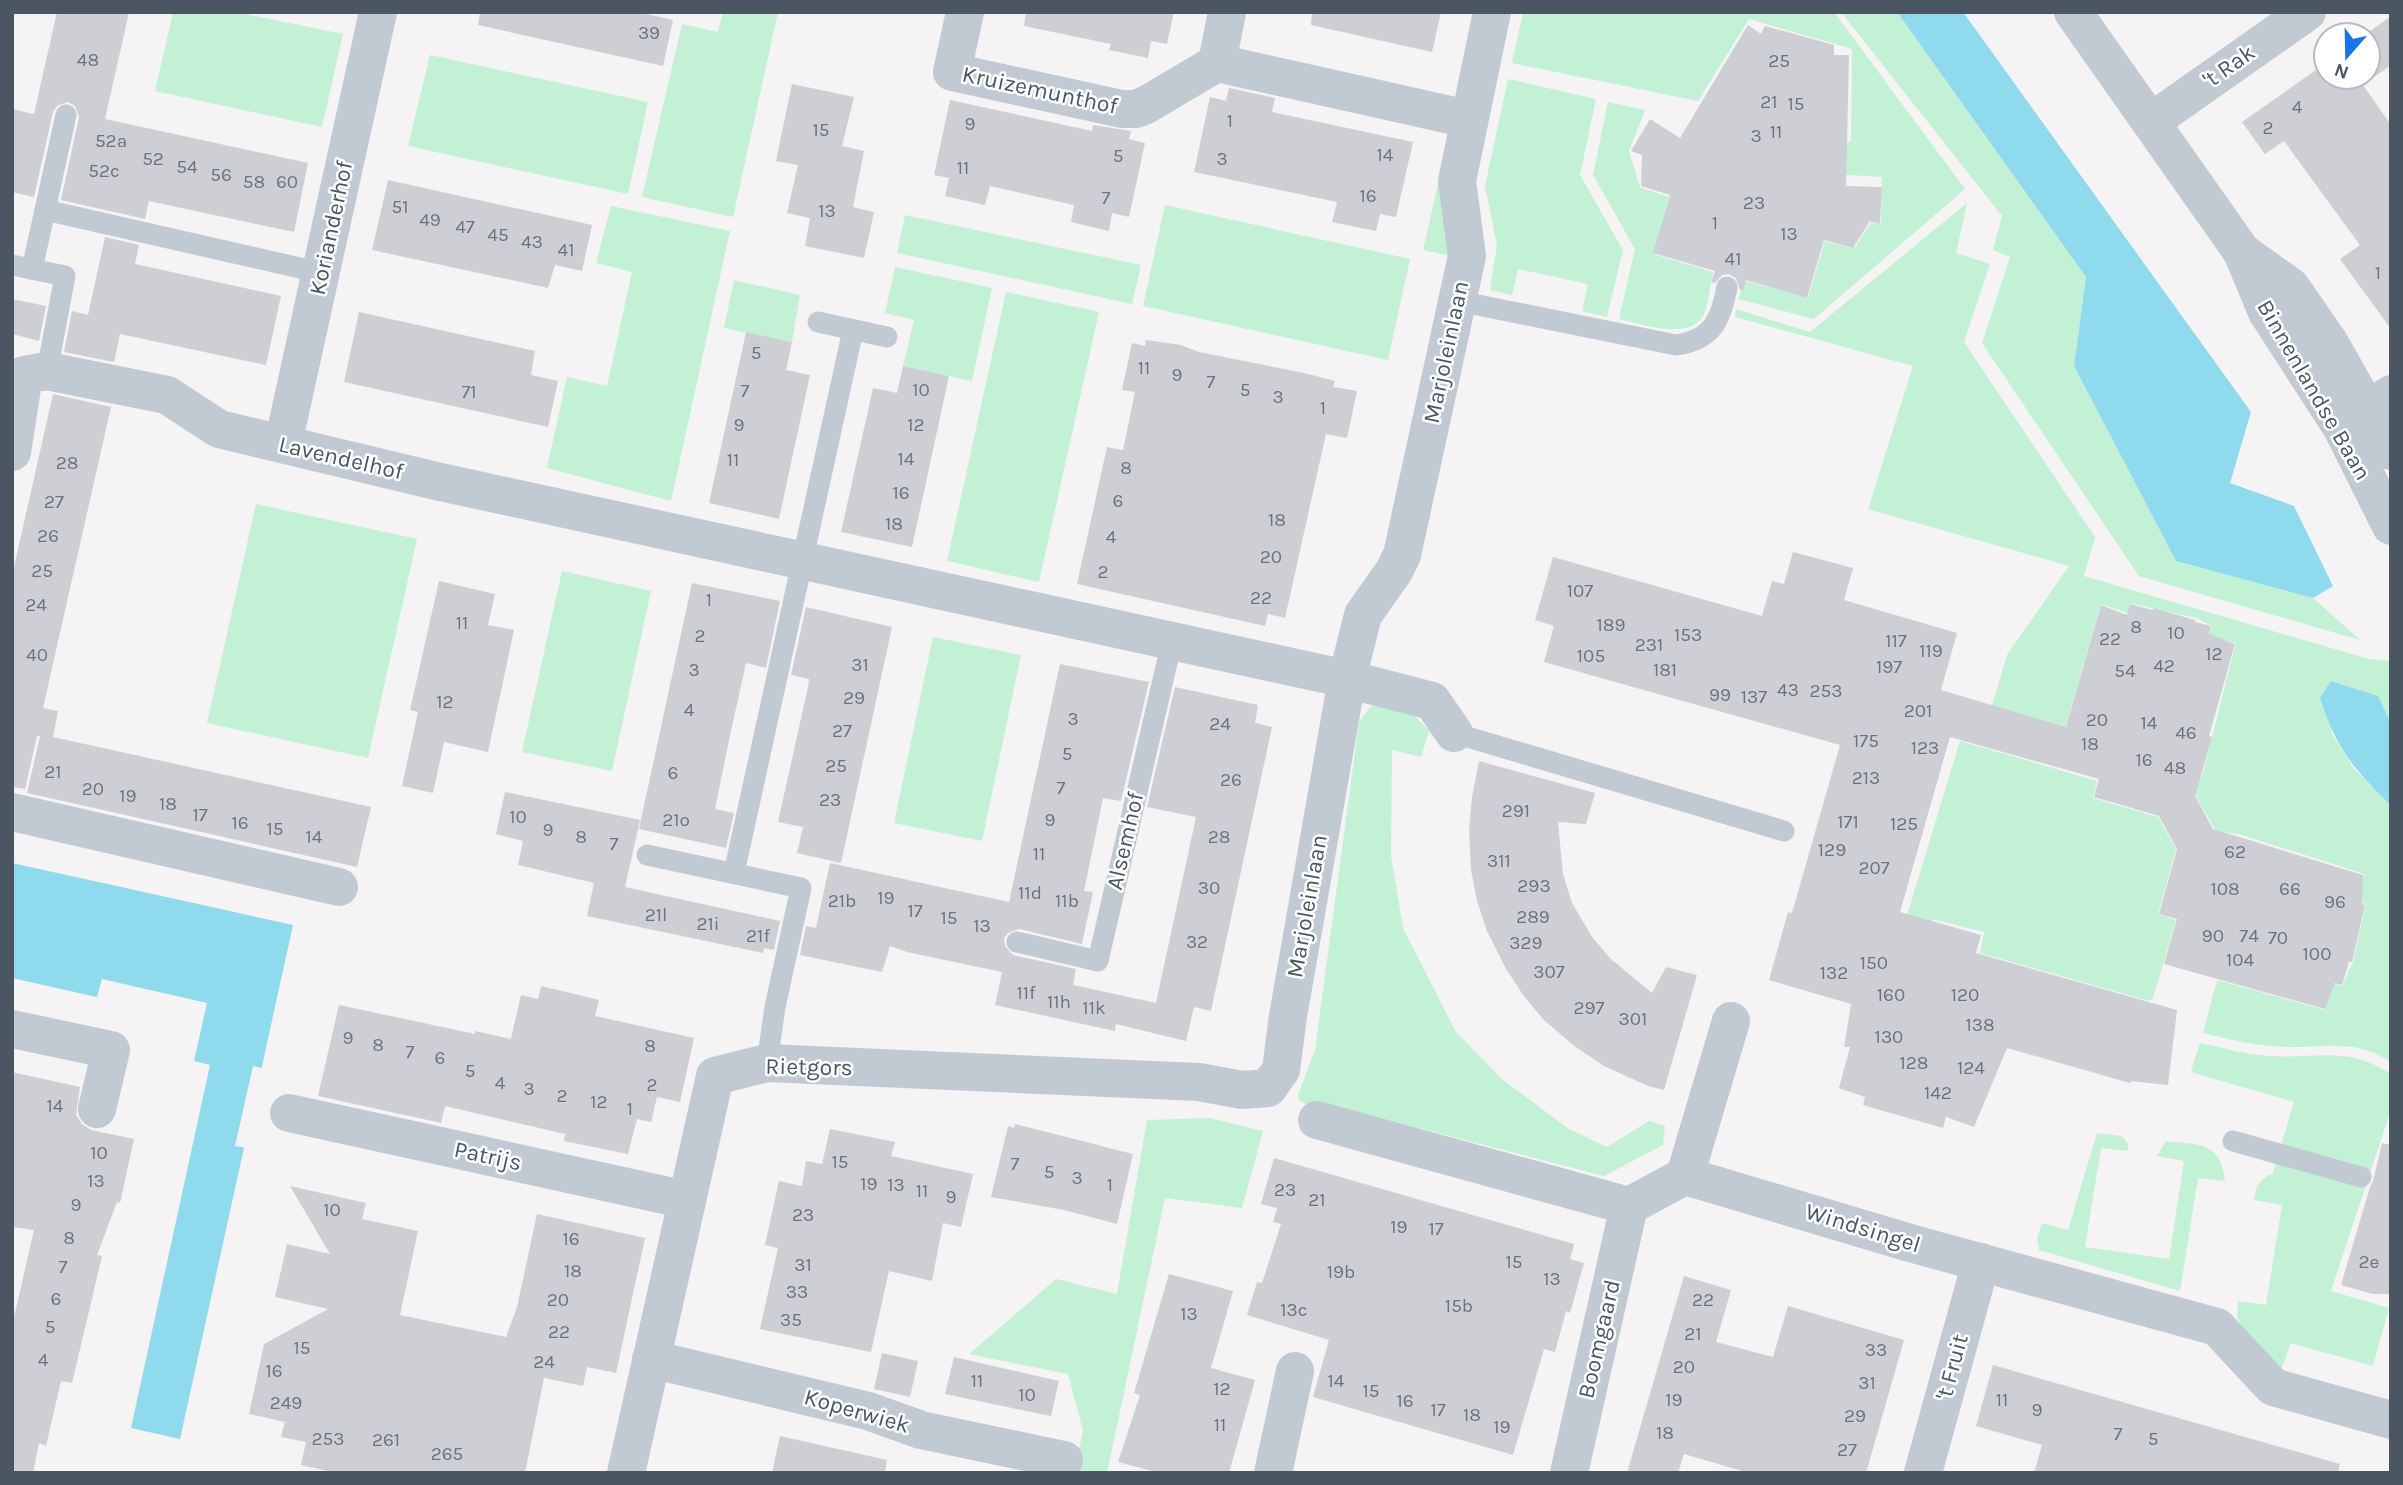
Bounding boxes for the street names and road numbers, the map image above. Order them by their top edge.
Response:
street label: 't Rak [2198,39,2260,93]
street label: Kruizemunthof [960,60,1120,120]
street label: Korianderhof [304,158,358,297]
street label: Marjoleinlaan [1418,278,1474,426]
street label: Binnenlandse Baan [2251,295,2377,485]
street label: Lavendelhof [276,431,406,485]
street label: Alsemhof [1101,789,1149,892]
street label: Marjoleinlaan [1281,832,1333,980]
street label: Rietgors [765,1053,853,1081]
street label: Patrijs [452,1136,524,1176]
street label: Windsingel [1802,1198,1924,1258]
street label: Boomgaard [1572,1277,1626,1401]
street label: 't Fruit [1930,1331,1974,1403]
street label: Koperwiek [801,1383,913,1439]

